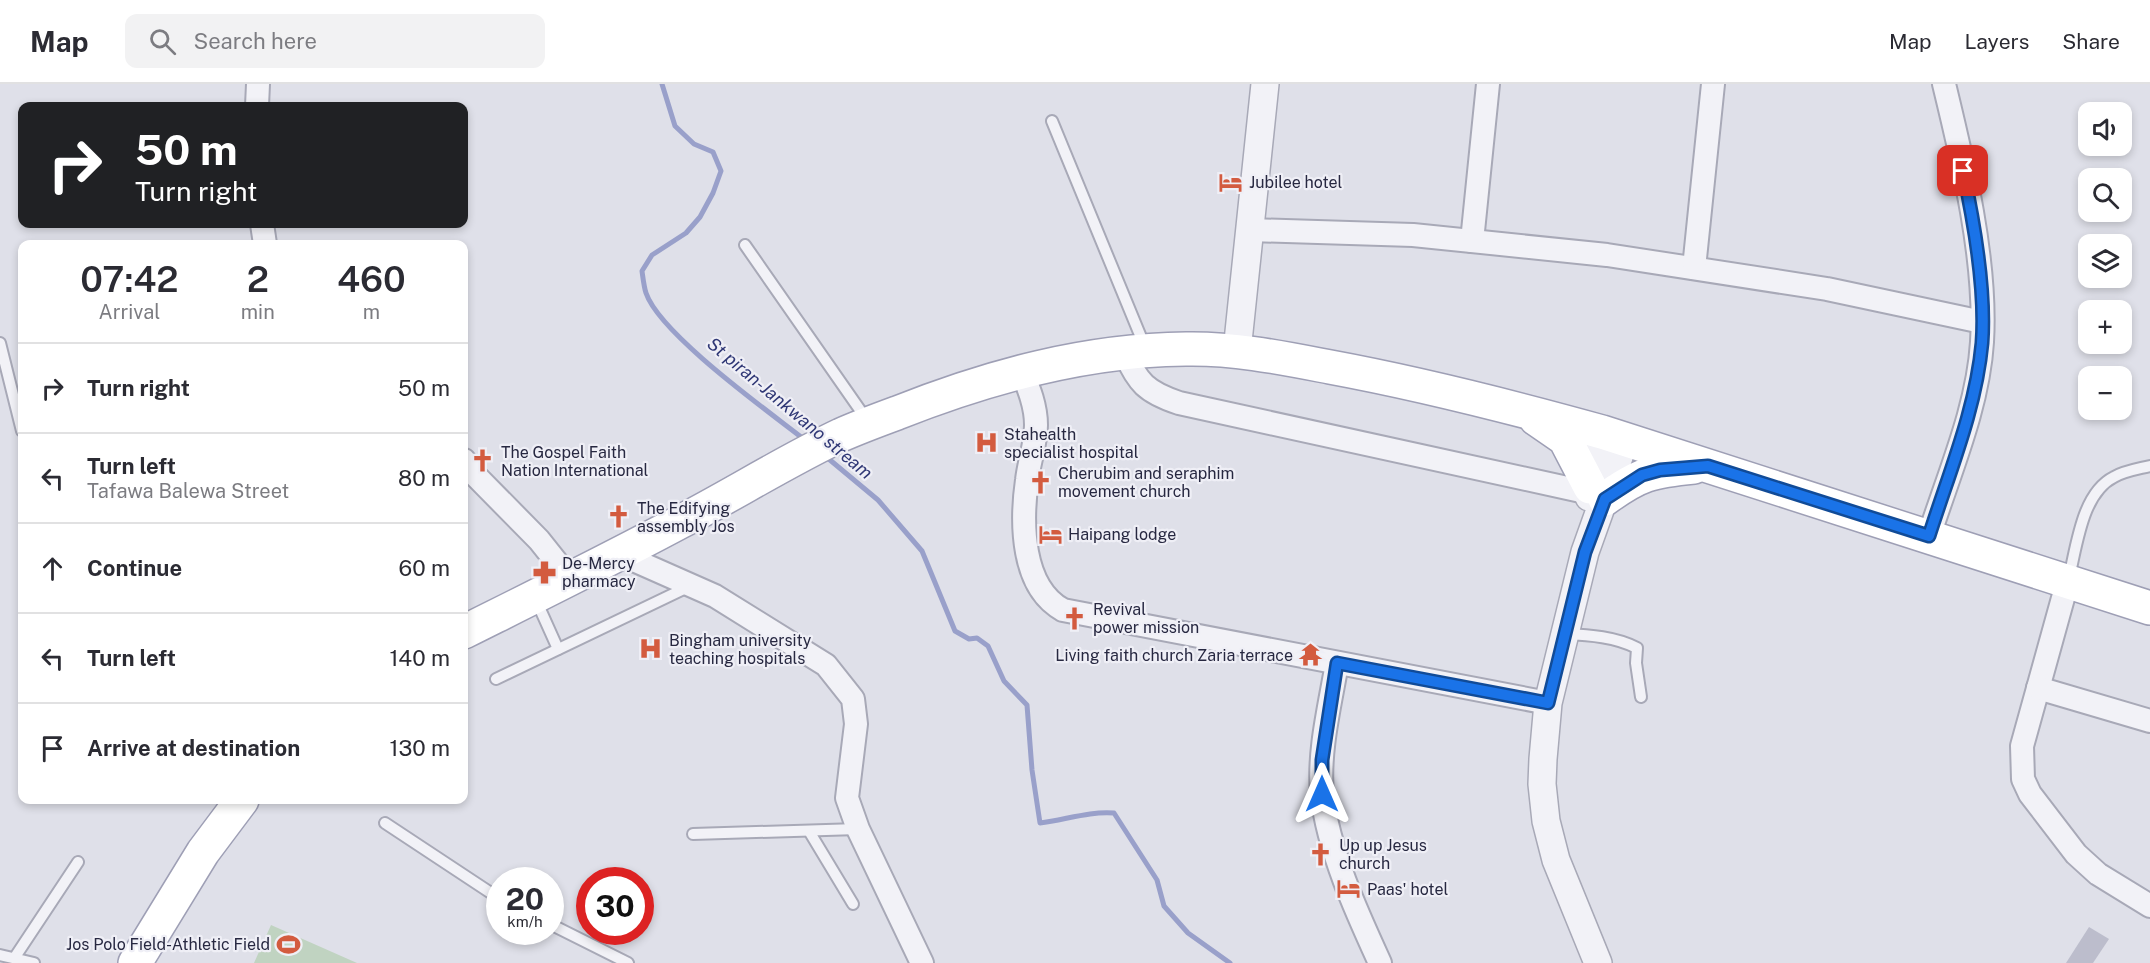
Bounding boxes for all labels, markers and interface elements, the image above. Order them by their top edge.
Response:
search box [125,14,545,68]
text: Map [30,25,89,58]
icon: search [146,25,179,58]
text: Search here [194,28,317,54]
text: Map [1889,29,1932,54]
text: Layers [1965,29,2029,54]
text: Share [2062,29,2120,54]
map controls [2078,102,2132,420]
button: sound [2078,102,2132,156]
text: 50 m [135,125,238,174]
icon: right [36,126,114,204]
pin [1937,145,1988,196]
icon: arrive [1946,154,1979,187]
button: search [2078,168,2132,222]
hotel icon: Jubilee hotel [1218,169,1244,195]
place label: Jubilee hotel [1249,173,1343,192]
text: Turn right [135,175,258,207]
button: layers [2078,234,2132,288]
text: 07:42 [80,258,179,300]
text: 2 [247,258,269,300]
text: 460 [337,258,406,300]
text: Arrival [99,300,160,324]
text: min [241,300,275,324]
text: m [363,300,380,324]
button: + [2078,300,2132,354]
water label: St piran-Jankwano stream [703,333,877,483]
button: − [2078,366,2132,420]
icon: right [36,372,69,405]
text: Turn right [87,375,190,401]
text: 50 m [398,375,450,401]
place label: Stahealth specialist hospital [1004,425,1139,462]
hospital icon: Stahealth specialist hospital [973,430,999,456]
place label: The Gospel Faith Nation International [501,443,649,480]
church icon: The Gospel Faith Nation International [470,448,496,474]
text: Turn left [87,453,176,479]
icon: left [36,462,69,495]
place label: Cherubim and seraphim movement church [1058,464,1234,501]
text: 80 m [398,465,450,491]
church icon: Cherubim and seraphim movement church [1027,469,1053,495]
text: Tafawa Balewa Street [87,479,289,503]
place label: The Edifying assembly Jos [637,499,735,536]
church icon: The Edifying assembly Jos [606,504,632,530]
hotel icon: Haipang lodge [1037,521,1063,547]
place label: Haipang lodge [1068,525,1176,544]
icon: ahead [36,552,69,585]
place label: De-Mercy pharmacy [562,554,636,591]
text: Continue [87,555,182,581]
text: 60 m [399,555,450,581]
pharmacy icon: De-Mercy pharmacy [531,559,557,585]
place label: Revival power mission [1093,600,1199,637]
church icon: Revival power mission [1062,605,1088,631]
place label: Bingham university teaching hospitals [669,631,812,668]
hospital icon: Bingham university teaching hospitals [638,636,664,662]
icon: left [36,642,69,675]
temple icon: Living faith church Zaria terrace [1298,642,1324,668]
text: Turn left [87,645,176,671]
text: 140 m [389,645,450,671]
place label: Living faith church Zaria terrace [1055,646,1293,665]
icon: arrive [36,732,69,765]
text: Arrive at destination [87,735,300,761]
text: 130 m [389,735,450,761]
position arrow [1290,762,1354,826]
place label: Up up Jesus church [1339,836,1427,873]
church icon: Up up Jesus church [1308,841,1334,867]
speed limit sign: 30 [576,867,654,945]
hotel icon: Paas' hotel [1336,876,1362,902]
place label: Paas' hotel [1367,880,1448,899]
text: 20 [506,881,544,917]
text: km/h [507,913,543,930]
sports icon: Jos Polo Field-Athletic Field [275,931,301,957]
place label: Jos Polo Field-Athletic Field [66,935,270,954]

